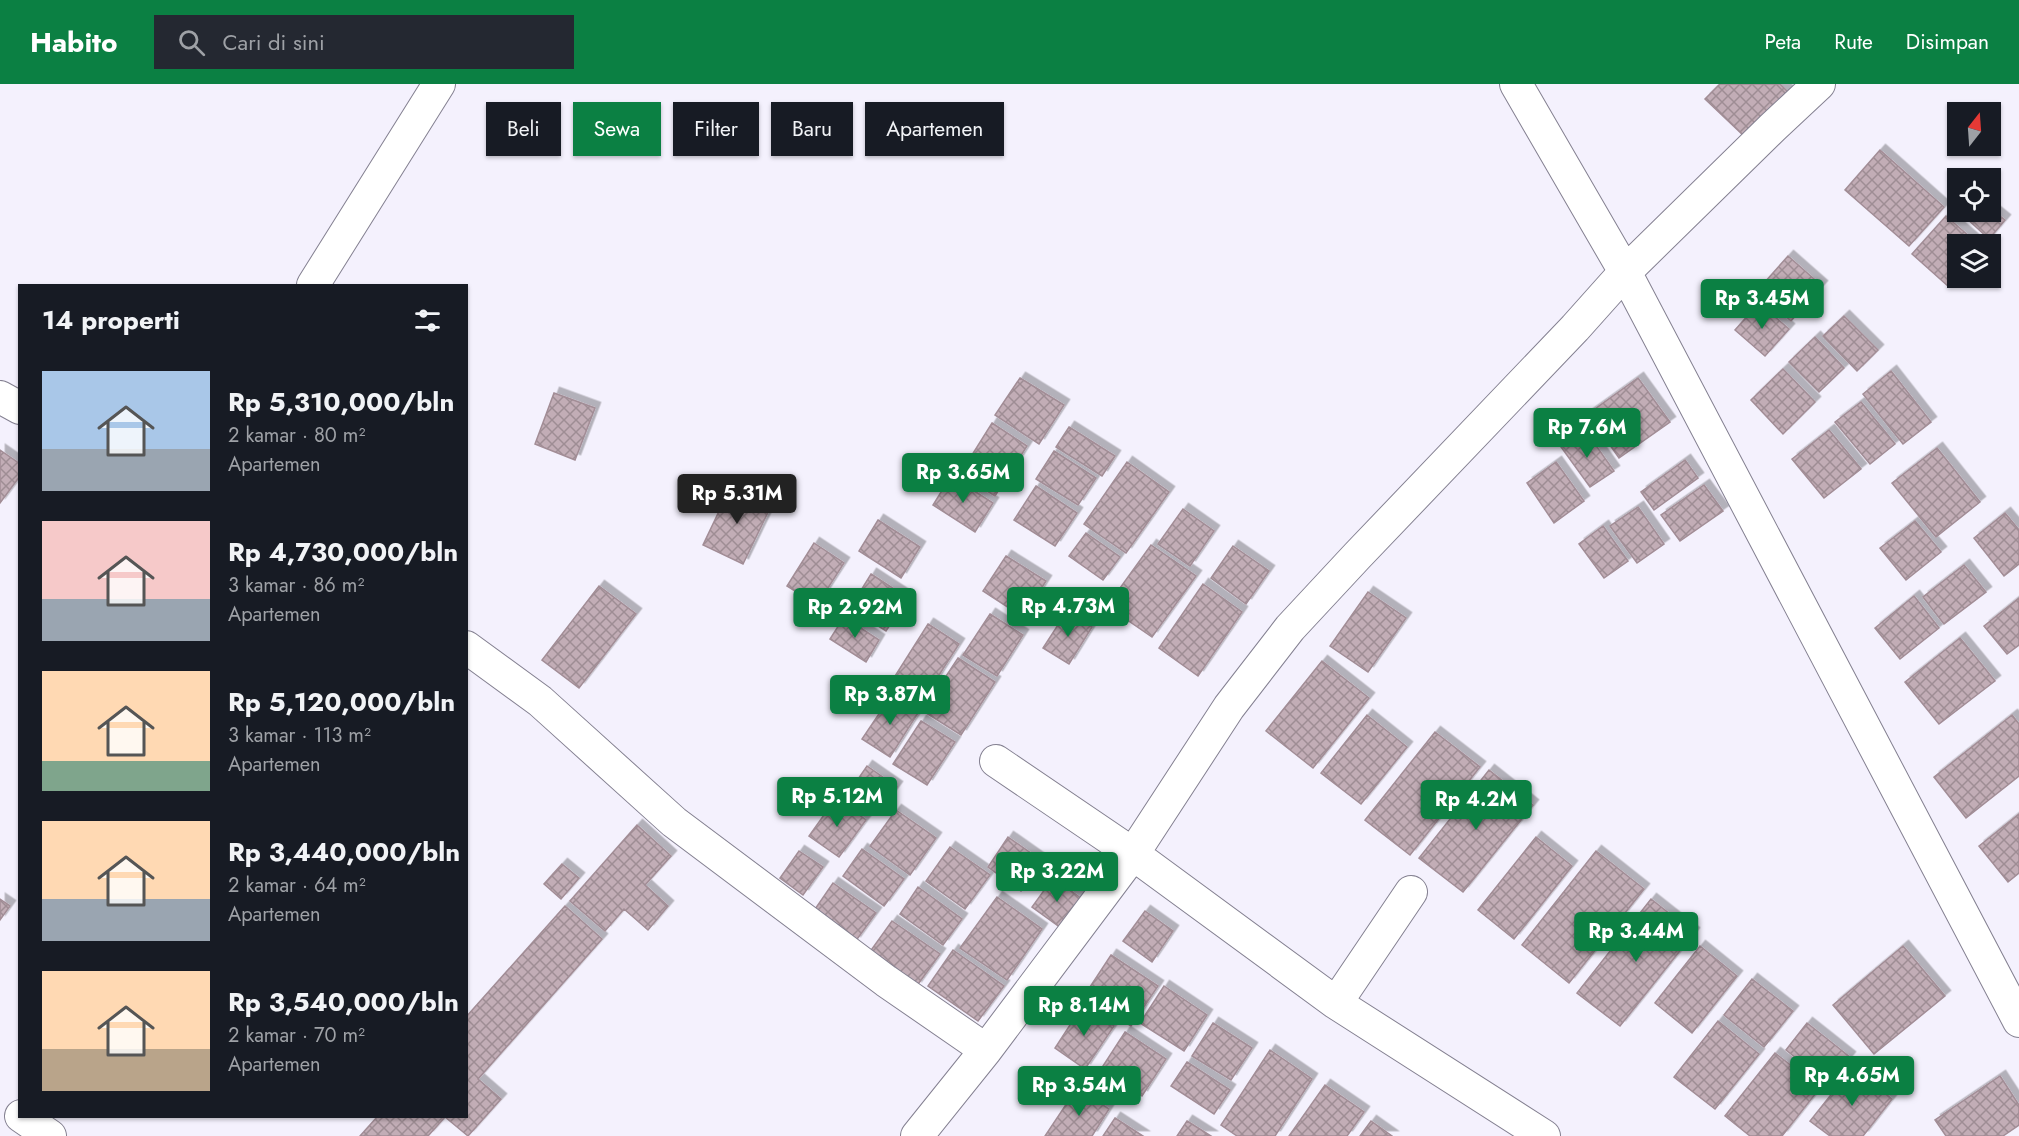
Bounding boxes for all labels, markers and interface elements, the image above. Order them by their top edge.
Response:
search box [154,15,574,69]
text: Habito [30,22,118,63]
icon: search [175,26,208,59]
text: Cari di sini [223,26,325,58]
text: Peta [1764,27,1801,57]
text: Rute [1834,27,1873,57]
text: Disimpan [1906,27,1989,57]
chip: Beli [486,102,561,156]
chip: Sewa [573,102,661,156]
chip: Filter [673,102,759,156]
chip: Baru [771,102,853,156]
chip: Apartemen [865,102,1004,156]
north arrow [1947,102,2001,156]
map controls [1947,102,2001,288]
button: locate [1947,168,2001,222]
button: layers [1947,234,2001,288]
pin: Rp 3.45M [1700,279,1824,330]
text: Rp 3.45M [1715,284,1809,313]
text: 14 properti [42,301,180,339]
icon: filters [411,304,444,337]
text: Rp 5,310,000/bln [228,383,454,421]
icon: home [90,395,162,467]
pin: Rp 7.6M [1532,408,1642,459]
text: Rp 7.6M [1548,413,1626,442]
text: 2 kamar · 80 m² [228,421,365,450]
text: Apartemen [228,450,321,479]
pin: Rp 3.65M [901,453,1025,504]
text: Rp 3.65M [916,458,1010,487]
pin: Rp 5.31M [675,474,799,525]
text: Rp 5.31M [691,479,783,508]
text: Rp 4,730,000/bln [228,533,458,571]
icon: home [90,545,162,617]
text: 3 kamar · 86 m² [228,571,364,600]
pin: Rp 4.73M [1006,587,1130,638]
pin: Rp 2.92M [793,588,917,639]
text: Rp 4.73M [1021,592,1115,621]
text: Rp 2.92M [807,593,903,622]
text: Apartemen [228,600,321,629]
pin: Rp 3.87M [828,675,952,726]
text: Rp 3.87M [844,680,936,709]
text: Rp 5,120,000/bln [228,683,455,721]
icon: home [90,695,162,767]
text: 3 kamar · 113 m² [228,721,371,750]
text: Apartemen [228,750,321,779]
pin: Rp 5.12M [775,777,899,828]
pin: Rp 4.2M [1421,780,1531,831]
text: Rp 5.12M [791,782,883,811]
text: Rp 4.2M [1435,785,1517,814]
text: Rp 3,440,000/bln [228,833,460,871]
icon: home [90,845,162,917]
pin: Rp 3.22M [995,852,1119,903]
text: Rp 3.22M [1010,857,1104,886]
text: 2 kamar · 64 m² [228,871,366,900]
text: Apartemen [228,900,321,929]
pin: Rp 3.44M [1574,912,1698,963]
text: Rp 3.44M [1588,917,1684,946]
text: Rp 3,540,000/bln [228,983,459,1021]
pin: Rp 8.14M [1022,986,1146,1037]
text: Rp 8.14M [1038,991,1130,1020]
icon: home [90,995,162,1067]
text: 2 kamar · 70 m² [228,1021,365,1050]
text: Apartemen [228,1050,321,1079]
pin: Rp 4.65M [1790,1056,1914,1107]
text: Rp 4.65M [1804,1061,1900,1090]
pin: Rp 3.54M [1017,1066,1141,1117]
text: Rp 3.54M [1032,1071,1126,1100]

